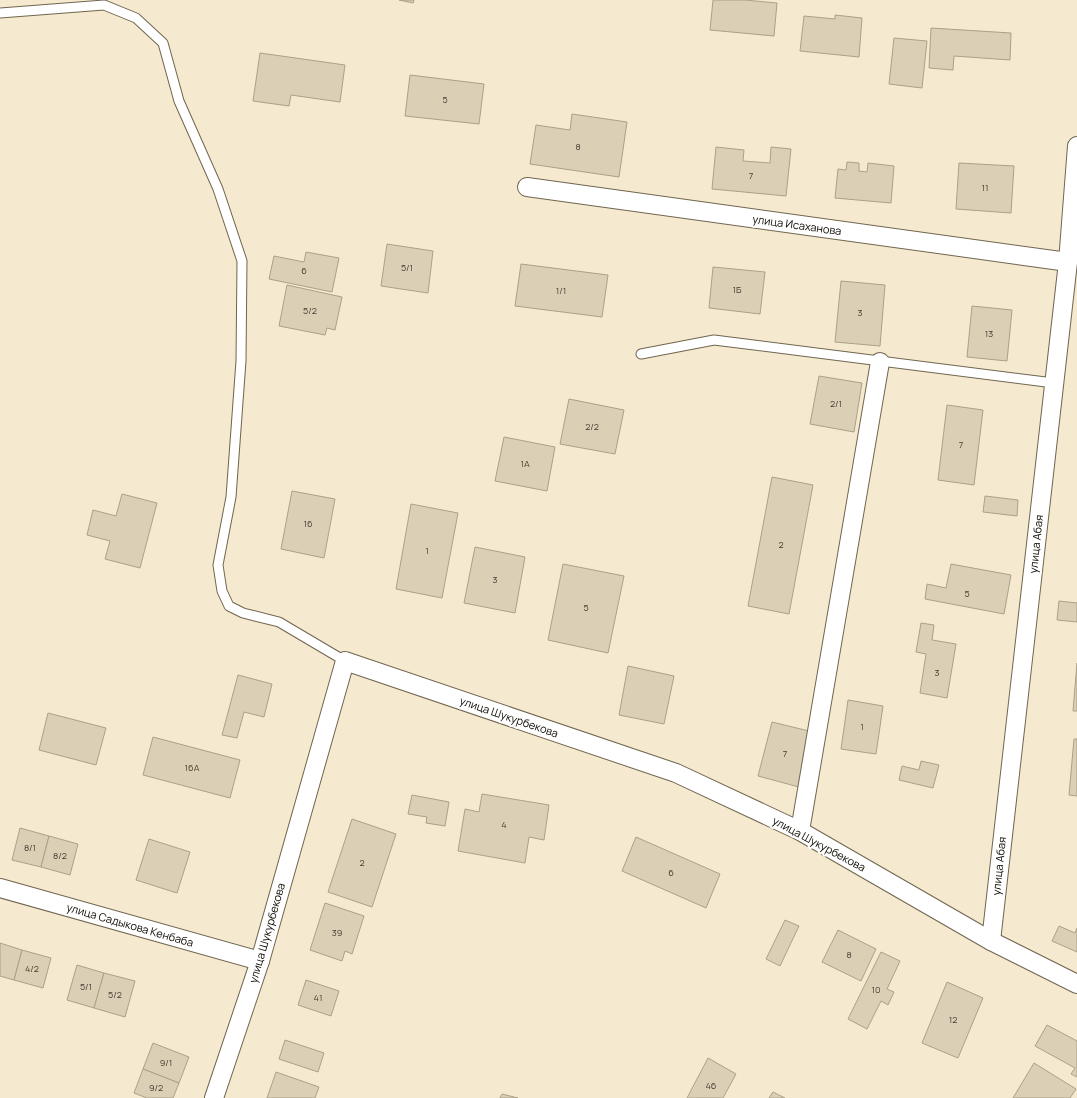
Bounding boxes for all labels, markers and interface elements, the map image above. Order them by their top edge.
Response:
house number: 5 [442,93,448,106]
house number: 8 [575,140,581,153]
house number: 7 [749,169,754,182]
house number: 11 [981,181,989,194]
street label: улица Исаханова [752,211,843,238]
house number: 5/1 [401,261,413,274]
house number: 6 [301,264,307,277]
house number: 1Б [733,283,742,296]
house number: 1/1 [556,284,566,297]
house number: 5/2 [303,304,317,317]
house number: 3 [858,306,863,319]
house number: 13 [985,327,993,340]
house number: 2/1 [830,397,842,410]
house number: 2/2 [585,420,599,433]
house number: 7 [959,438,964,451]
house number: 1А [520,457,530,470]
street label: улица Абая [1025,514,1046,574]
house number: 16 [303,517,313,530]
house number: 2 [778,538,784,551]
house number: 1 [425,544,429,557]
house number: 3 [493,573,498,586]
house number: 5 [964,587,970,600]
house number: 5 [583,601,589,614]
house number: 3 [935,666,940,679]
street label: улица Шукурбекова [458,693,561,740]
house number: 1 [860,720,864,733]
house number: 7 [783,747,788,760]
house number: 16А [185,761,200,774]
street label: улица Шукурбекова [770,813,868,874]
house number: 4 [501,818,507,831]
street label: улица Абая [988,836,1009,896]
house number: 8/1 [24,841,36,854]
house number: 8/2 [53,849,67,862]
house number: 2 [359,856,365,869]
house number: 6 [668,866,674,879]
street label: улица Шукурбекова [245,881,288,985]
street label: улица Садыкова Кенбаба [65,899,195,950]
house number: 39 [332,926,342,939]
house number: 8 [846,948,852,961]
house number: 4/2 [25,962,39,975]
house number: 5/1 [80,980,92,993]
house number: 10 [872,983,881,996]
house number: 5/2 [108,988,122,1001]
house number: 41 [314,991,322,1004]
house number: 12 [949,1013,957,1026]
house number: 9/1 [160,1056,172,1069]
house number: 46 [706,1079,717,1092]
house number: 9/2 [149,1081,163,1094]

